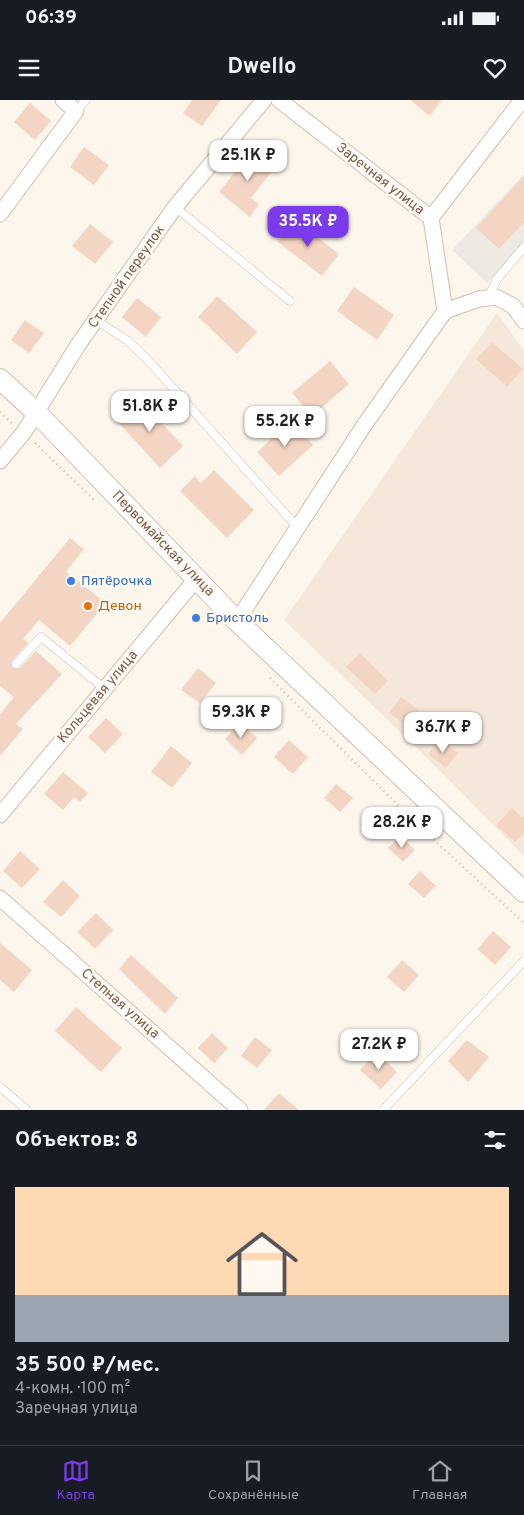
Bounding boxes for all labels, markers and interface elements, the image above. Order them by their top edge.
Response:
text: 06:39 [25,6,77,30]
icon: menu [15,54,43,82]
text: Dwello [227,54,297,81]
icon: heart [481,54,509,82]
pin: 25.1K ₽ [202,139,294,182]
street label: Заречная улица [332,139,428,219]
text: 25.1K ₽ [220,146,276,166]
pin: 35.5K ₽ [262,206,354,248]
text: 35.5K ₽ [279,212,337,232]
street label: Степной переулок [85,222,169,332]
pin: 51.8K ₽ [104,390,196,433]
text: 51.8K ₽ [122,397,178,417]
pin: 55.2K ₽ [239,406,331,448]
text: 55.2K ₽ [255,412,315,432]
street label: Первомайская улица [108,488,218,600]
place label: Пятёрочка [81,573,152,590]
marker: Пятёрочка [65,575,77,587]
place label: Девон [98,598,142,615]
marker: Девон [82,600,94,612]
place label: Бристоль [206,610,269,627]
marker: Бристоль [190,612,202,624]
street label: Кольцевая улица [54,647,142,747]
pin: 59.3K ₽ [195,696,287,739]
text: 59.3K ₽ [212,703,270,723]
pin: 36.7K ₽ [397,712,489,754]
text: 36.7K ₽ [415,718,471,738]
pin: 28.2K ₽ [356,806,448,849]
text: 28.2K ₽ [373,813,432,833]
street label: Степная улица [77,965,163,1043]
pin: 27.2K ₽ [333,1028,425,1071]
text: 27.2K ₽ [351,1035,407,1055]
icon: filters [481,1126,509,1154]
text: Объектов: 8 [15,1127,138,1154]
icon: home [217,1219,307,1309]
text: 35 500 ₽/мес. [15,1352,159,1379]
text: 4-комн. · 100 m² [15,1379,130,1399]
text: Заречная улица [15,1399,138,1419]
tab: Карта [57,1457,95,1504]
tab: Сохранённые [208,1457,299,1504]
tab: Главная [412,1457,467,1504]

